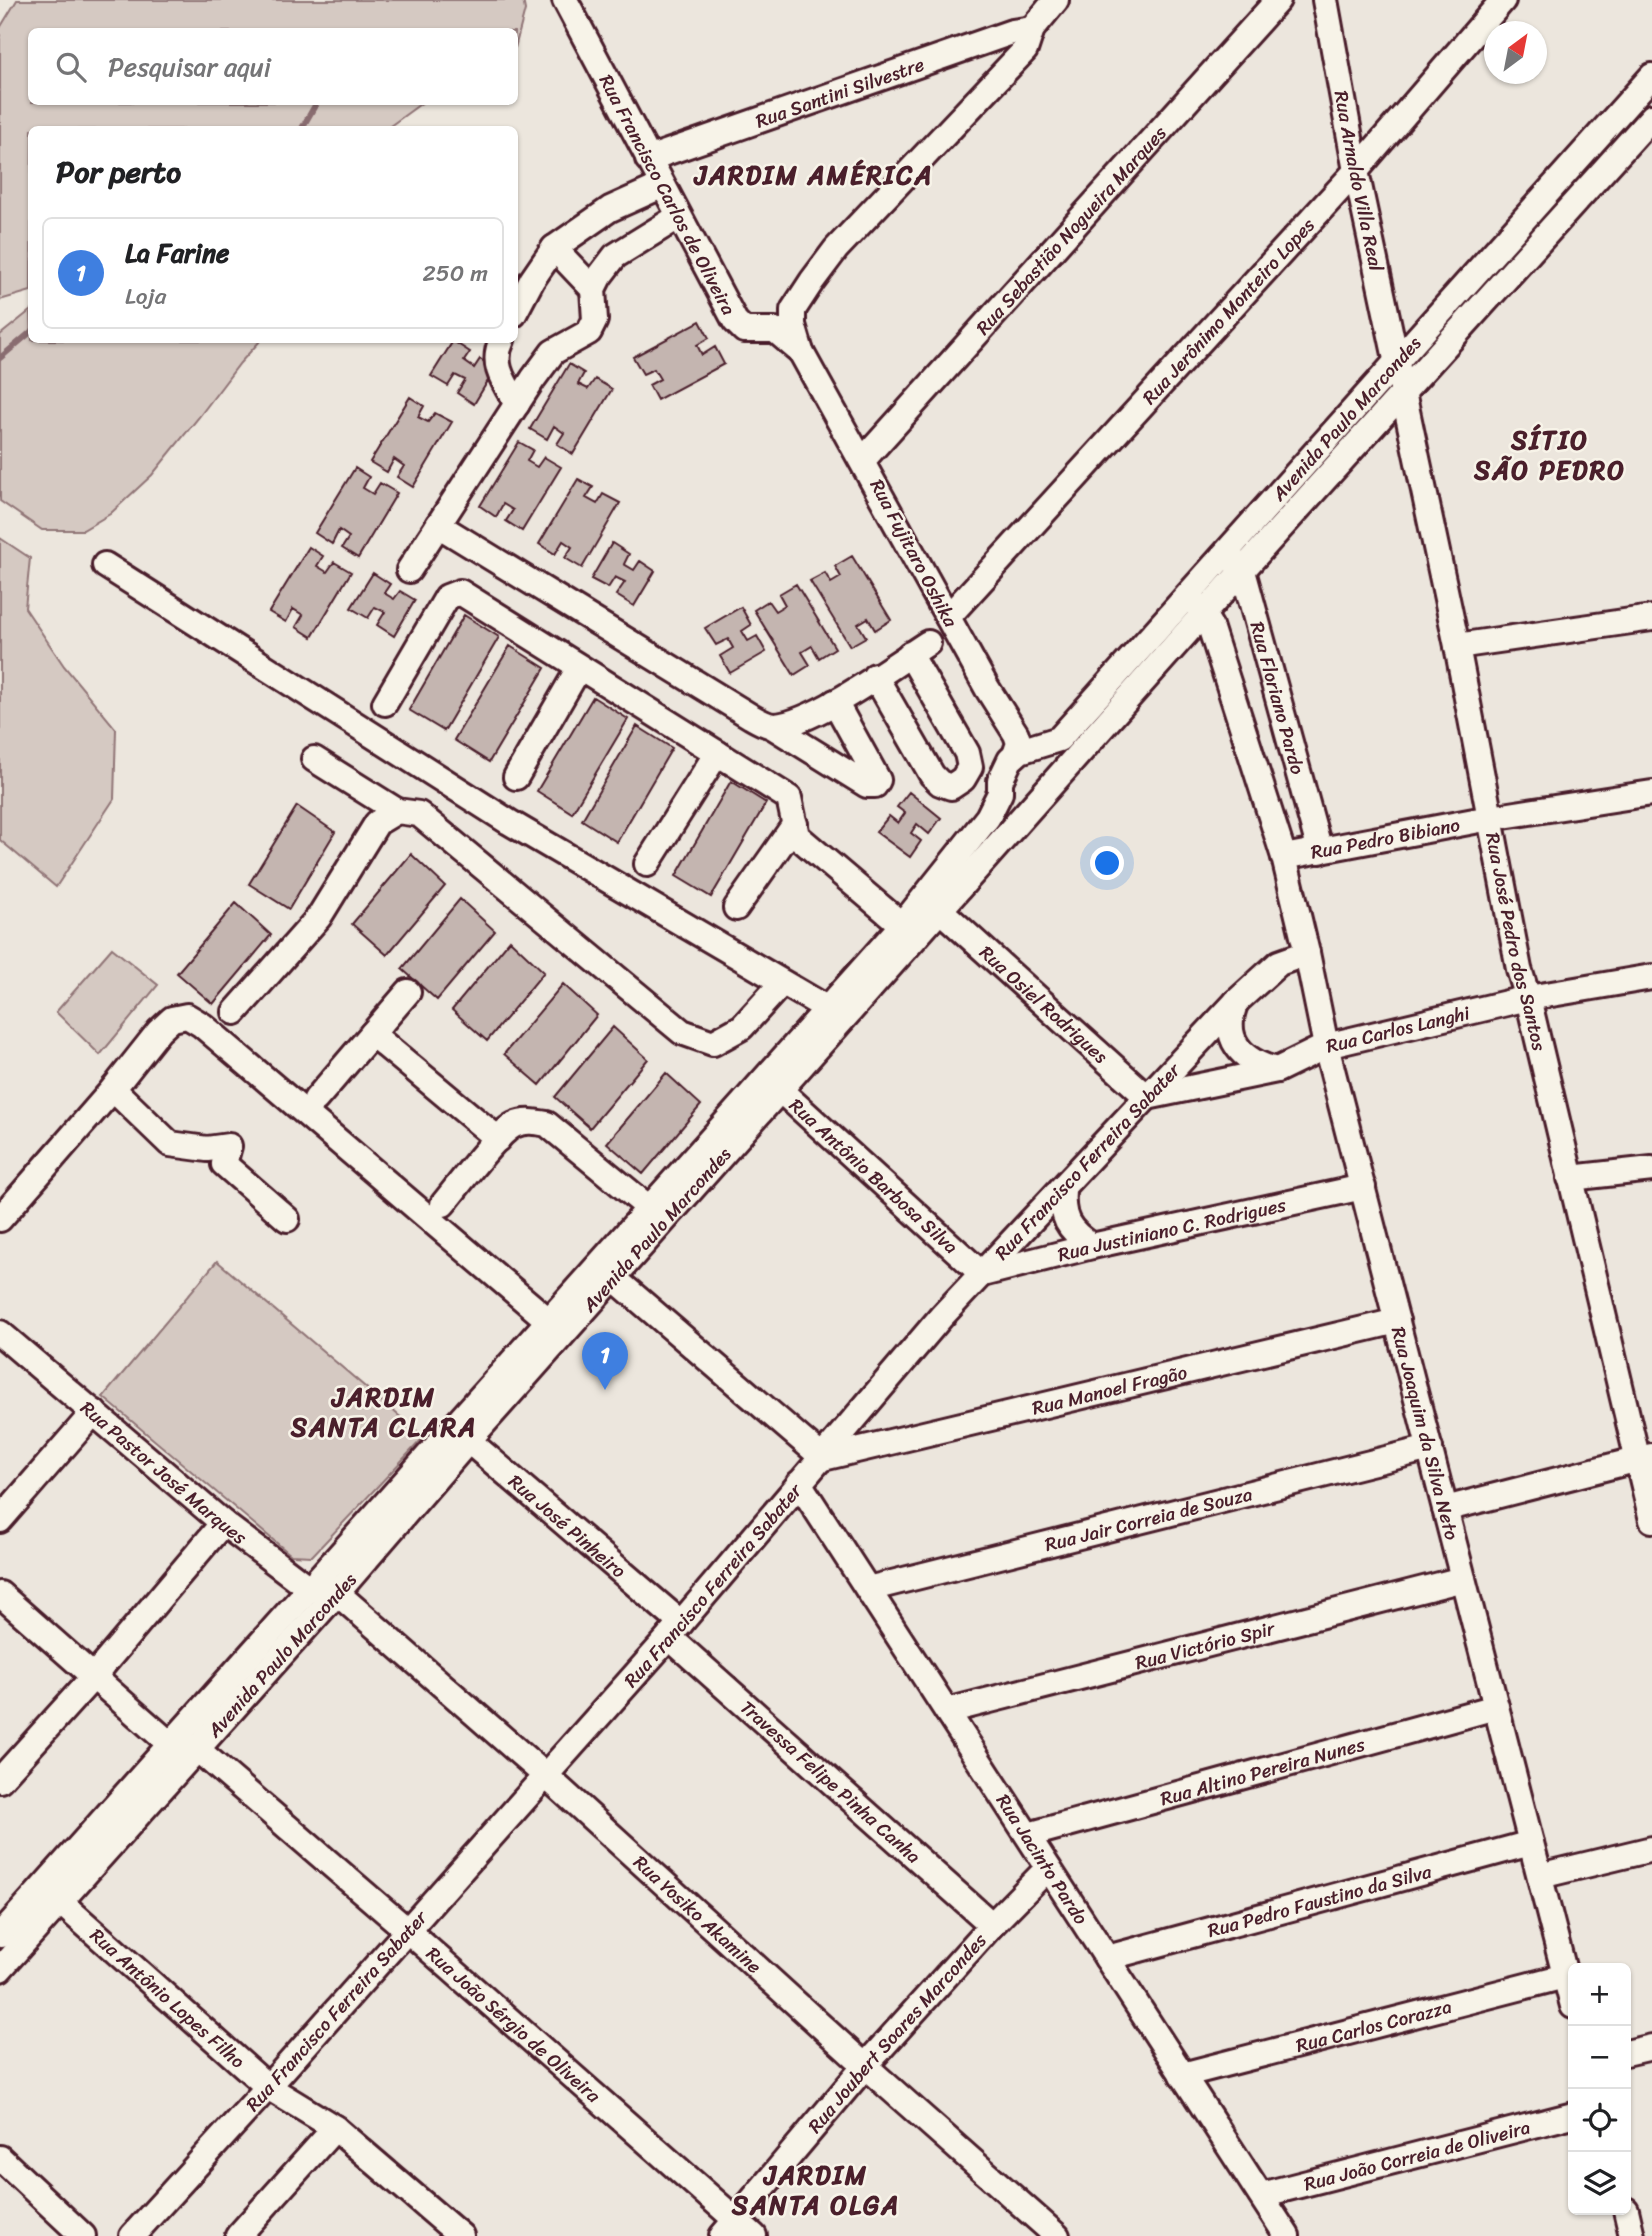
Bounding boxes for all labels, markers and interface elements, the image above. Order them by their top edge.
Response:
north arrow [1484,21,1547,84]
search box [28,28,518,105]
text: Pesquisar aqui [108,44,271,90]
street label: Rua Santini Silvestre [751,47,929,137]
icon: search [52,48,90,86]
street label: Rua Francisco Carlos de Oliveira [591,68,746,321]
street label: Rua Arnaldo Villa Real [1325,88,1393,275]
street label: Rua Sebastião Nogueira Marques [967,117,1175,342]
text: Por perto [56,145,181,199]
district label: JARDIM AMÉRICA [693,152,933,198]
street label: Rua Jerônimo Monteiro Lopes [1134,209,1323,412]
text: La Farine [125,230,229,276]
text: 1 [76,253,86,294]
text: 250 m [422,253,488,294]
text: Loja [125,276,166,317]
street label: Avenida Paulo Marcondes [1262,328,1429,509]
district label: SÍTIO SÃO PEDRO [1473,417,1626,493]
street label: Rua Fujitaro Oshika [861,473,967,634]
street label: Rua Floriano Pardo [1241,618,1315,778]
street label: Rua Pedro Bibiano [1308,807,1463,868]
street label: Rua José Pedro dos Santos [1477,830,1557,1054]
your location [1090,846,1124,880]
street label: Rua Osiel Rodrigues [972,937,1116,1071]
street label: Rua Carlos Langhi [1323,996,1474,1062]
street label: Rua Francisco Ferreira Sabater [986,1054,1189,1268]
street label: Rua Antônio Barbosa Silva [782,1089,967,1262]
street label: Avenida Paulo Marcondes [573,1139,739,1320]
street label: Rua Justiniano C. Rodrigues [1054,1188,1289,1271]
street label: Rua Joaquim da Silva Neto [1382,1323,1469,1544]
pin: 1 [582,1332,628,1390]
street label: Rua Manoel Fragão [1029,1355,1191,1424]
district label: JARDIM SANTA CLARA [290,1374,477,1450]
street label: Rua Pastor José Marques [73,1392,255,1553]
street label: Rua José Pinheiro [501,1465,634,1586]
street label: Rua Francisco Ferreira Sabater [615,1475,810,1695]
street label: Rua Jair Correia de Souza [1041,1477,1256,1561]
street label: Avenida Paulo Marcondes [198,1565,365,1745]
street label: Rua Victório Spir [1131,1611,1279,1679]
street label: Travessa Felipe Pinha Canha [733,1691,929,1872]
street label: Rua Altino Pereira Nunes [1156,1727,1369,1815]
street label: Rua Jacinto Pardo [988,1787,1098,1931]
street label: Rua Yosiko Akamine [626,1846,770,1982]
street label: Rua Pedro Faustino da Silva [1204,1854,1435,1947]
street label: Rua Francisco Ferreira Sabater [237,1901,436,2119]
street label: Rua Antônio Lopes Filho [82,1919,253,2076]
street label: Rua Joubert Soares Marcondes [799,1925,995,2140]
street label: Rua João Sérgio de Oliveira [419,1938,609,2111]
map controls [1568,1963,1631,2215]
button: + [1568,1963,1631,2026]
street label: Rua Carlos Corazza [1292,1989,1456,2061]
button: − [1568,2026,1631,2089]
button: locate [1568,2089,1631,2152]
street label: Rua João Correia de Oliveira [1300,2110,1534,2200]
district label: JARDIM SANTA OLGA [731,2152,900,2228]
button: layers [1568,2152,1631,2215]

